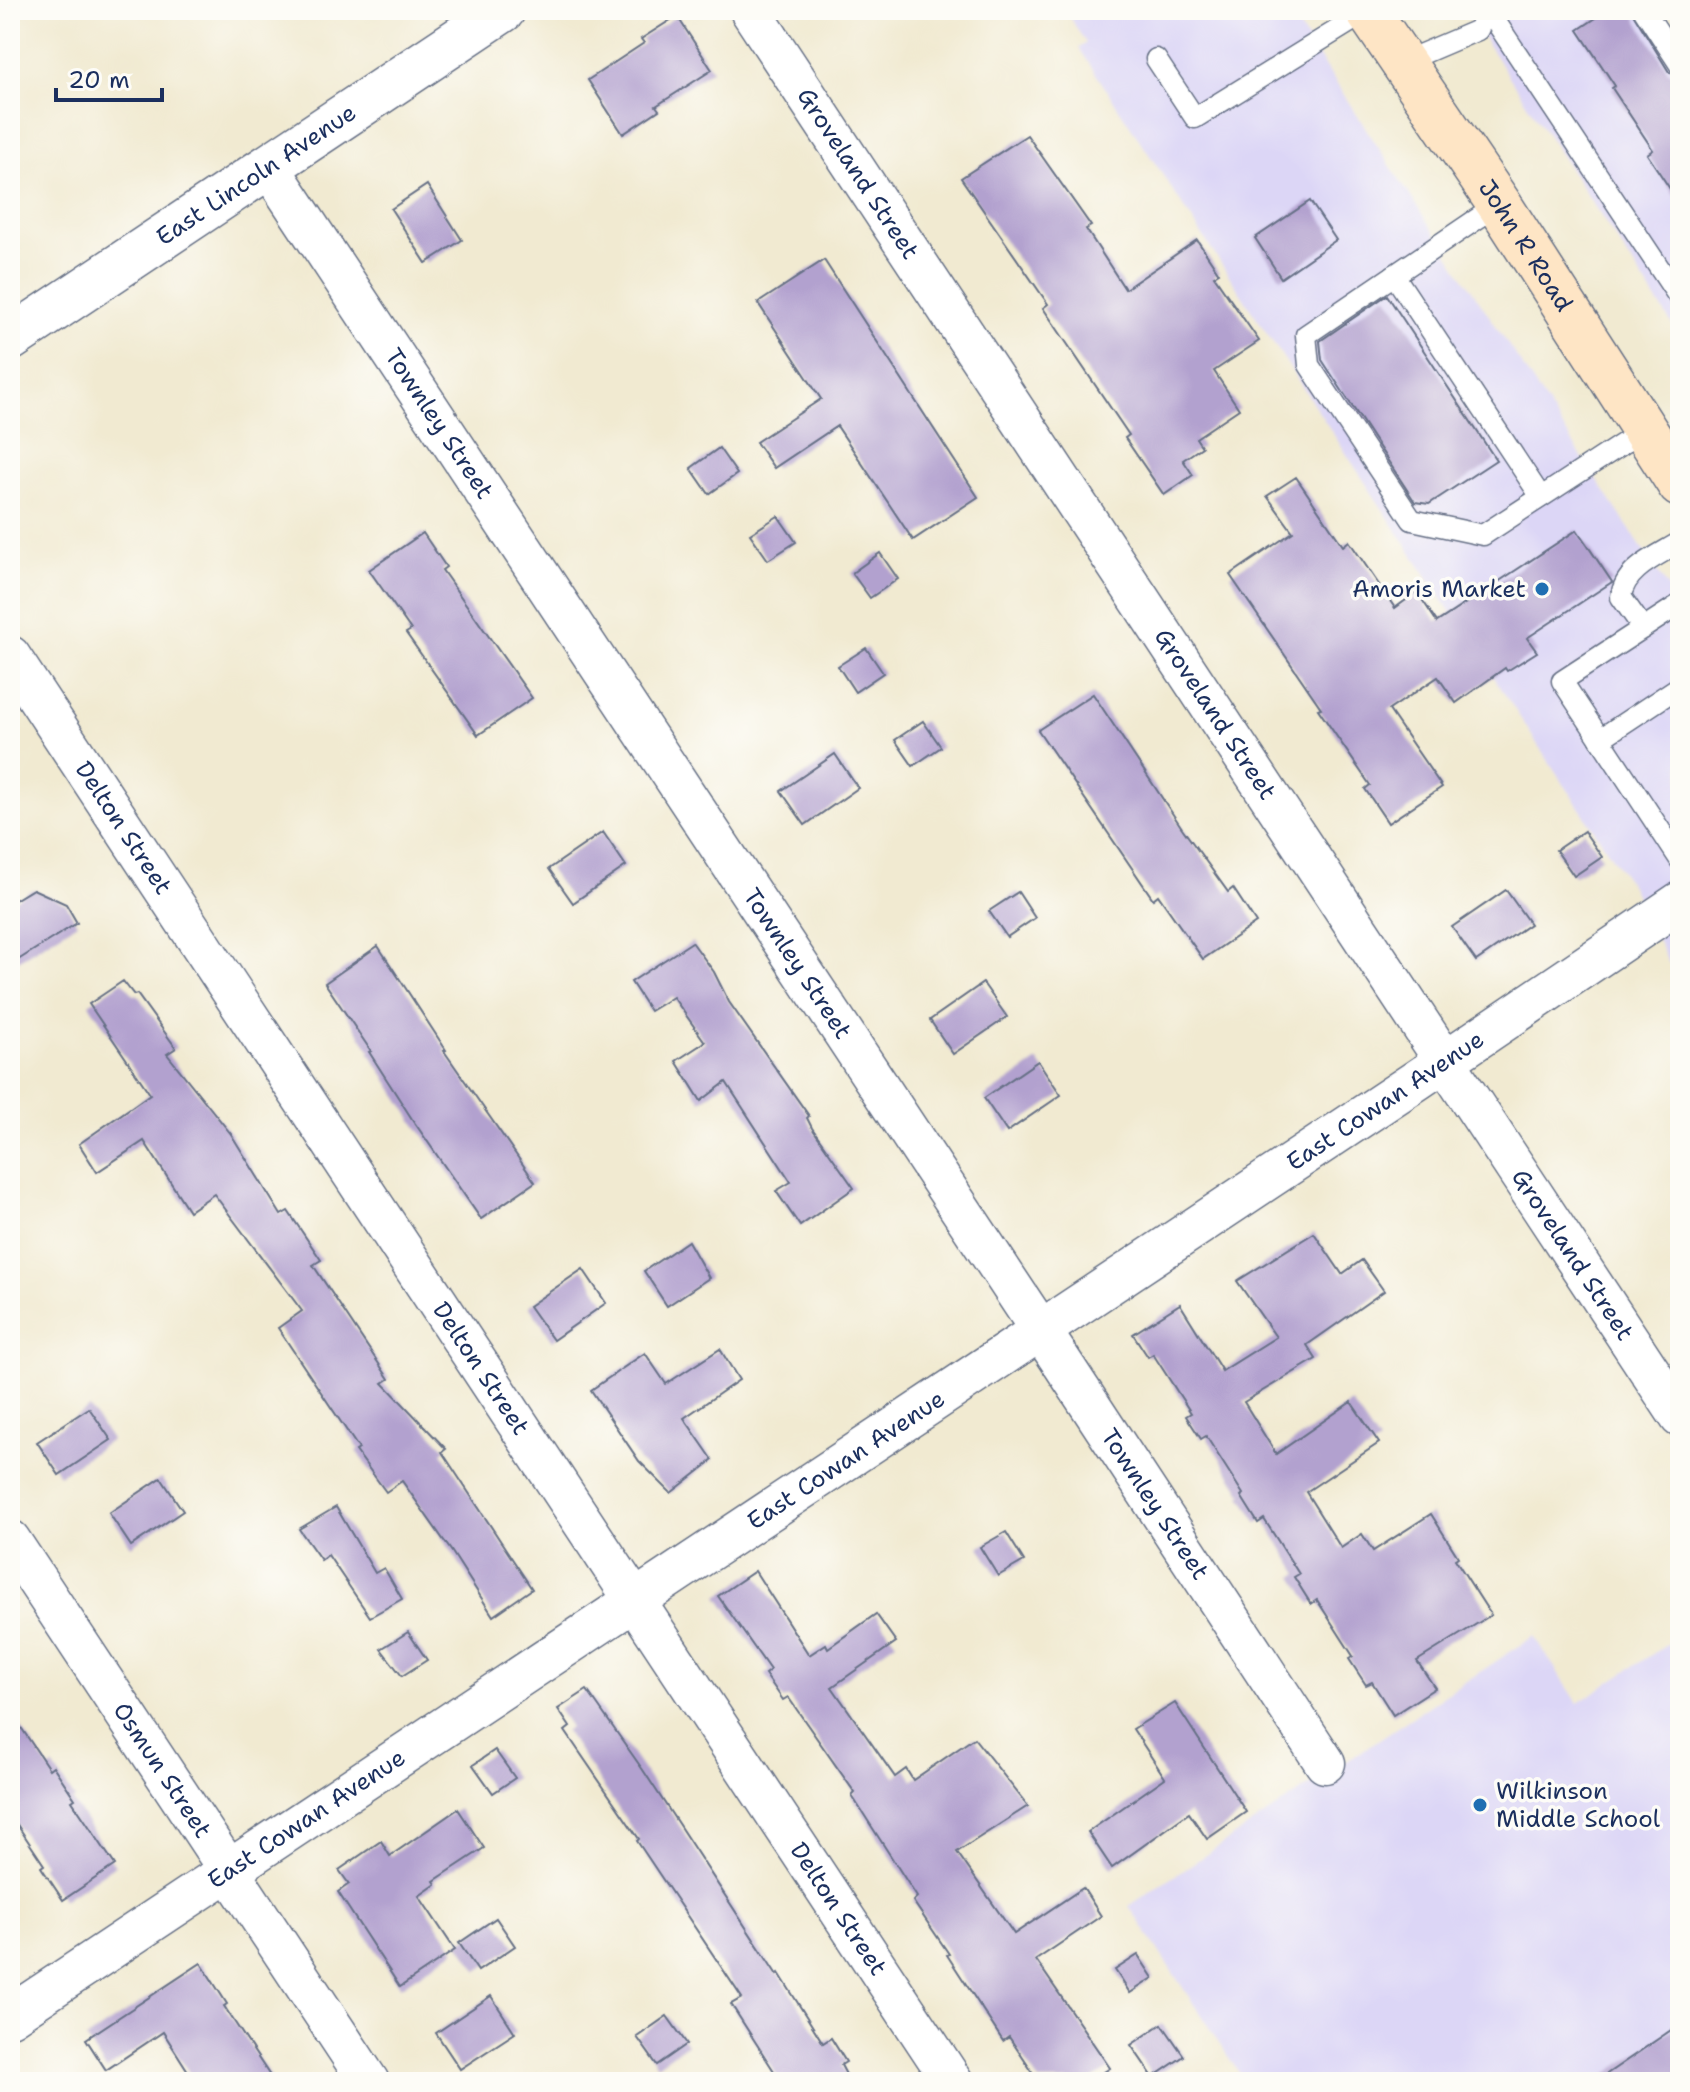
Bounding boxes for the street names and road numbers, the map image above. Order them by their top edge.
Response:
street label: Groveland Street [790,82,926,265]
street label: East Lincoln Avenue [150,96,362,253]
street label: John R Road [1471,173,1580,318]
street label: Townley Street [378,342,501,505]
street label: Groveland Street [1147,622,1284,806]
street label: Delton Street [68,755,179,901]
street label: Townley Street [736,882,859,1045]
street label: East Cowan Avenue [1280,1023,1490,1178]
street label: Groveland Street [1504,1163,1641,1347]
street label: Delton Street [425,1295,537,1441]
street label: East Cowan Avenue [741,1383,951,1537]
street label: Townley Street [1094,1422,1216,1586]
street label: Osmun Street [106,1696,219,1844]
street label: East Cowan Avenue [201,1742,411,1896]
street label: Delton Street [783,1836,894,1982]

